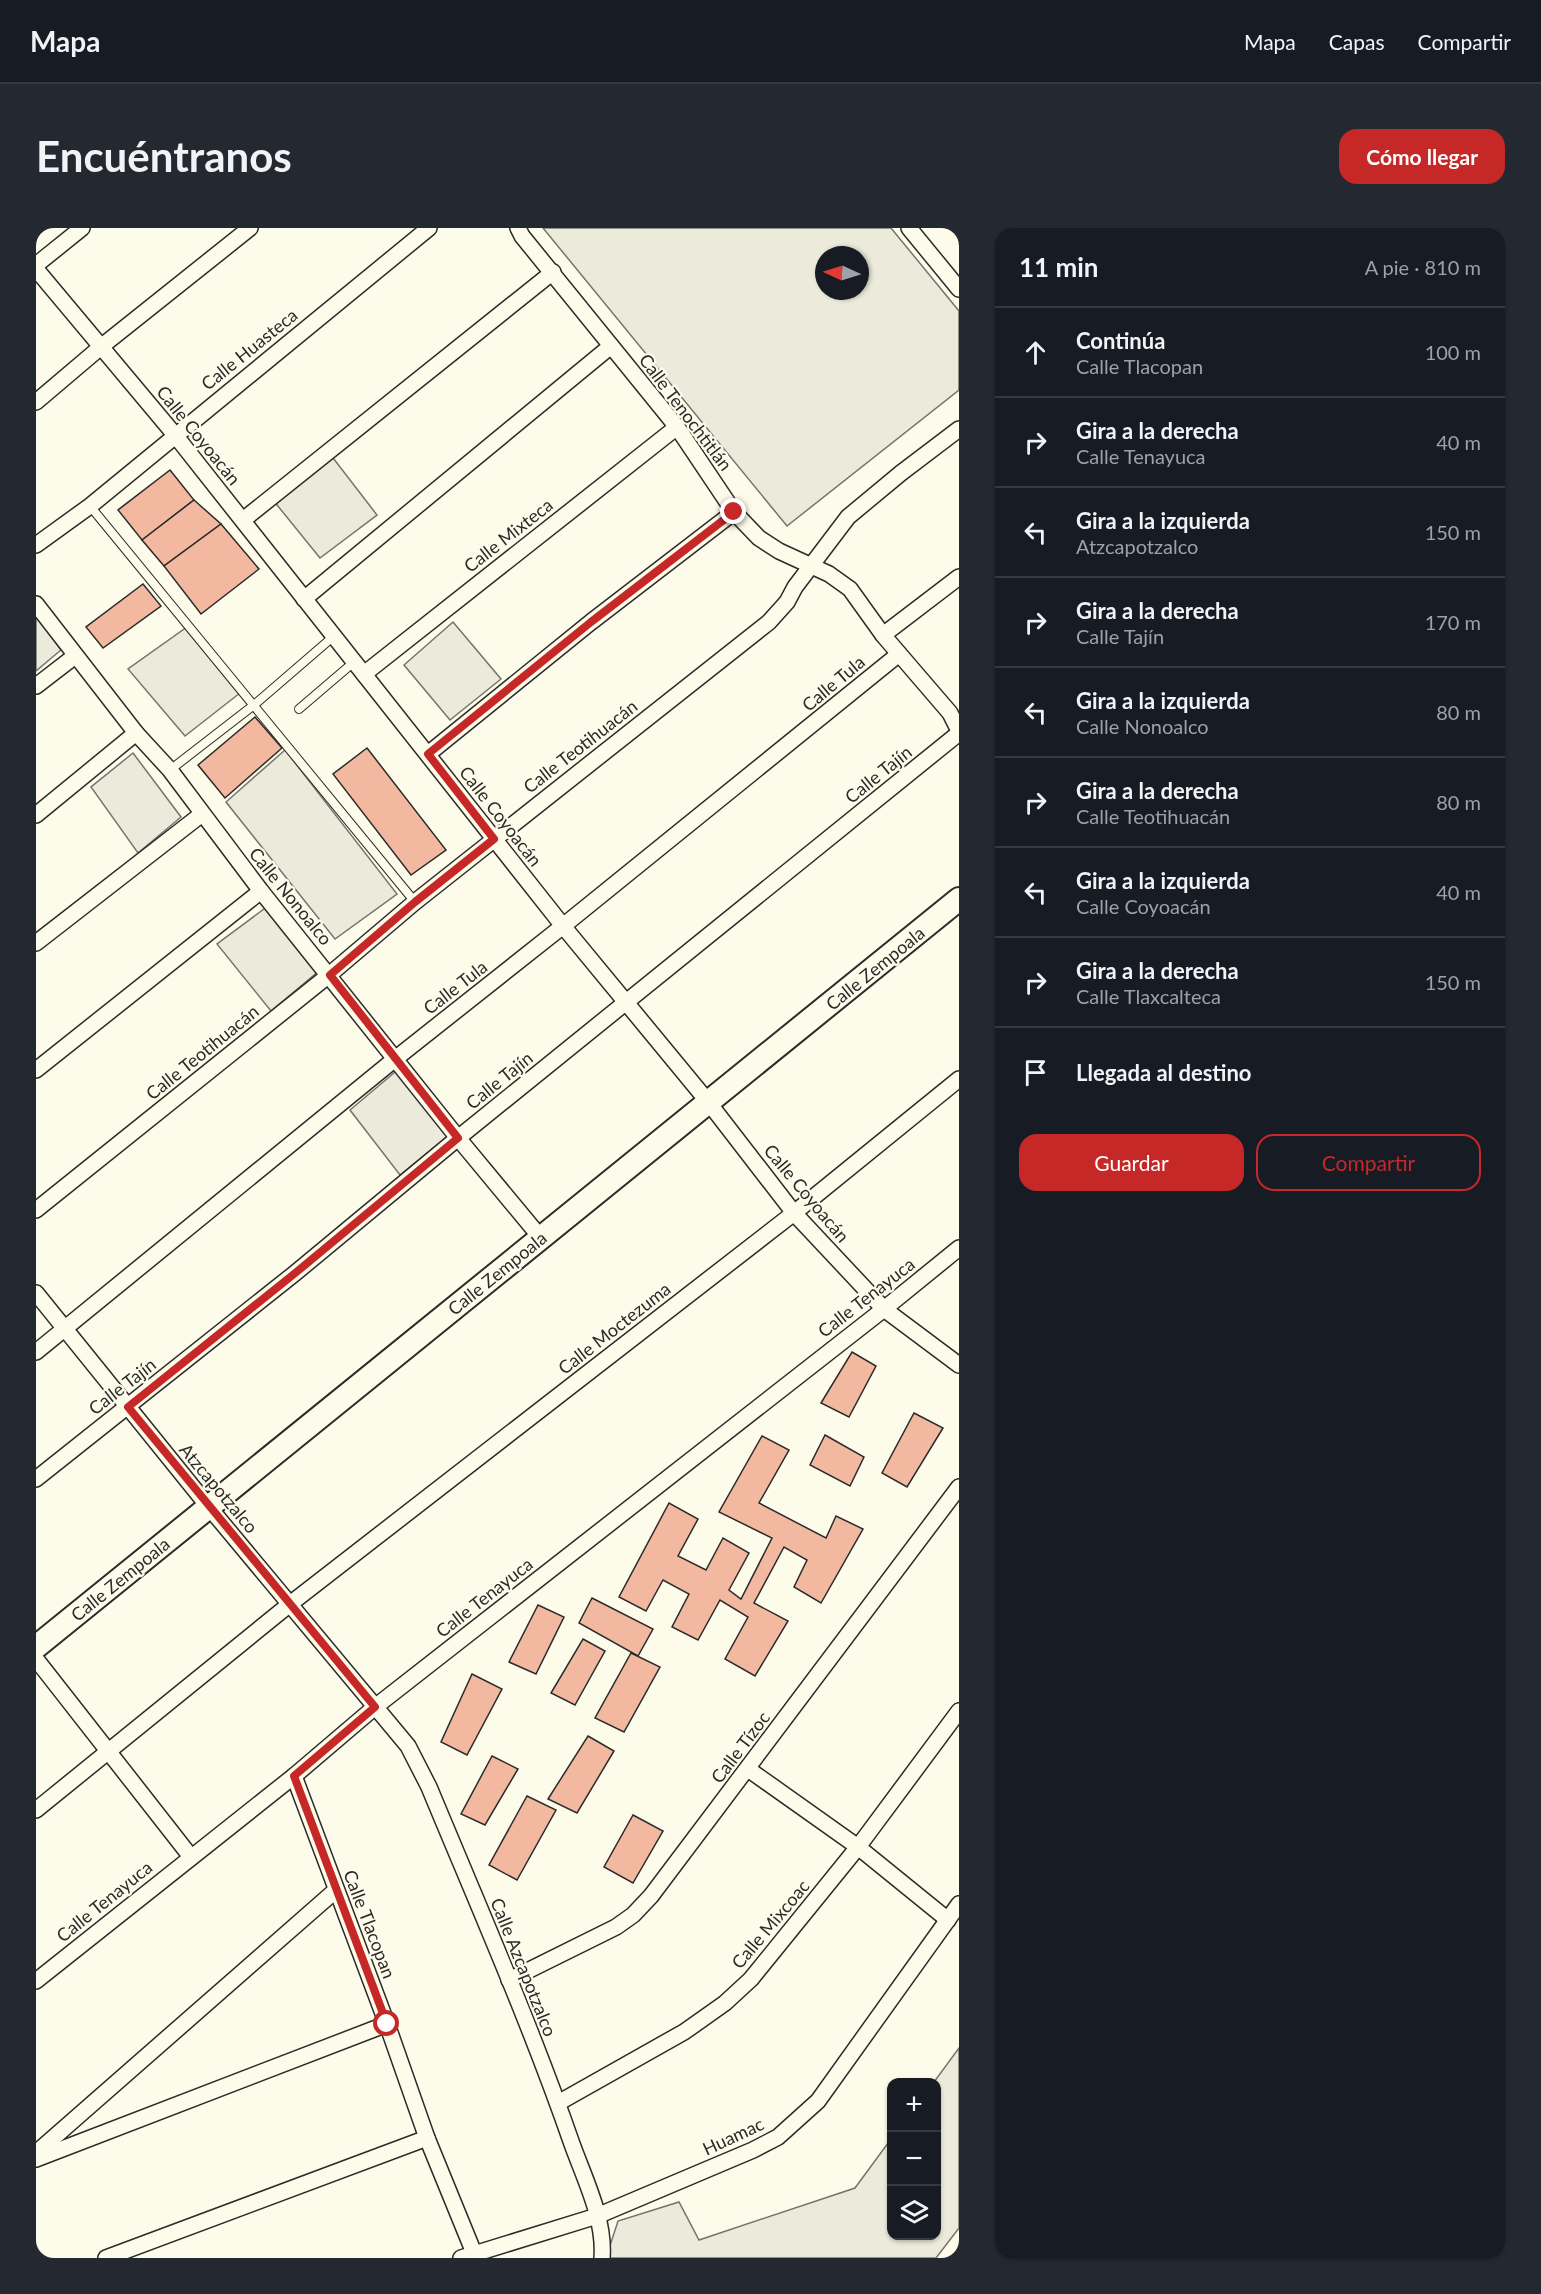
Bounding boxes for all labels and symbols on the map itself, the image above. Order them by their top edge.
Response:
north arrow [815,246,869,300]
street label: Calle Huasteca [196,304,302,394]
street label: Calle Tenochtitlán [635,349,737,475]
street label: Calle Coyoacán [152,381,246,489]
street label: Calle Mixteca [459,493,557,577]
route end [720,498,746,524]
street label: Calle Tula [797,650,869,716]
street label: Calle Teotihuacán [519,695,641,797]
street label: Calle Tajín [840,741,916,807]
street label: Calle Coyoacán [455,762,547,870]
street label: Calle Nonoalco [245,843,337,949]
street label: Calle Zempoala [821,921,929,1015]
street label: Calle Tula [419,955,491,1019]
street label: Calle Teotihuacán [141,1000,263,1104]
street label: Calle Tajín [461,1047,537,1113]
street label: Calle Coyoacán [760,1140,854,1246]
street label: Calle Zempoala [443,1226,551,1320]
street label: Calle Tenayuca [813,1252,919,1342]
street label: Calle Moctezuma [553,1277,675,1379]
street label: Calle Tajín [84,1353,160,1419]
street label: Atzcapotzalco [175,1439,263,1537]
street label: Calle Zempoala [66,1532,174,1626]
street label: Calle Tenayuca [431,1552,537,1642]
street label: Calle Tízoc [706,1706,774,1787]
street label: Calle Tenayuca [52,1856,156,1946]
street label: Calle Tlacopan [339,1867,401,1981]
street label: Calle Mixcoac [726,1875,814,1973]
street label: Calle Azcapotzalco [486,1895,562,2039]
route start [373,2010,399,2036]
street label: Huamac [699,2112,767,2160]

